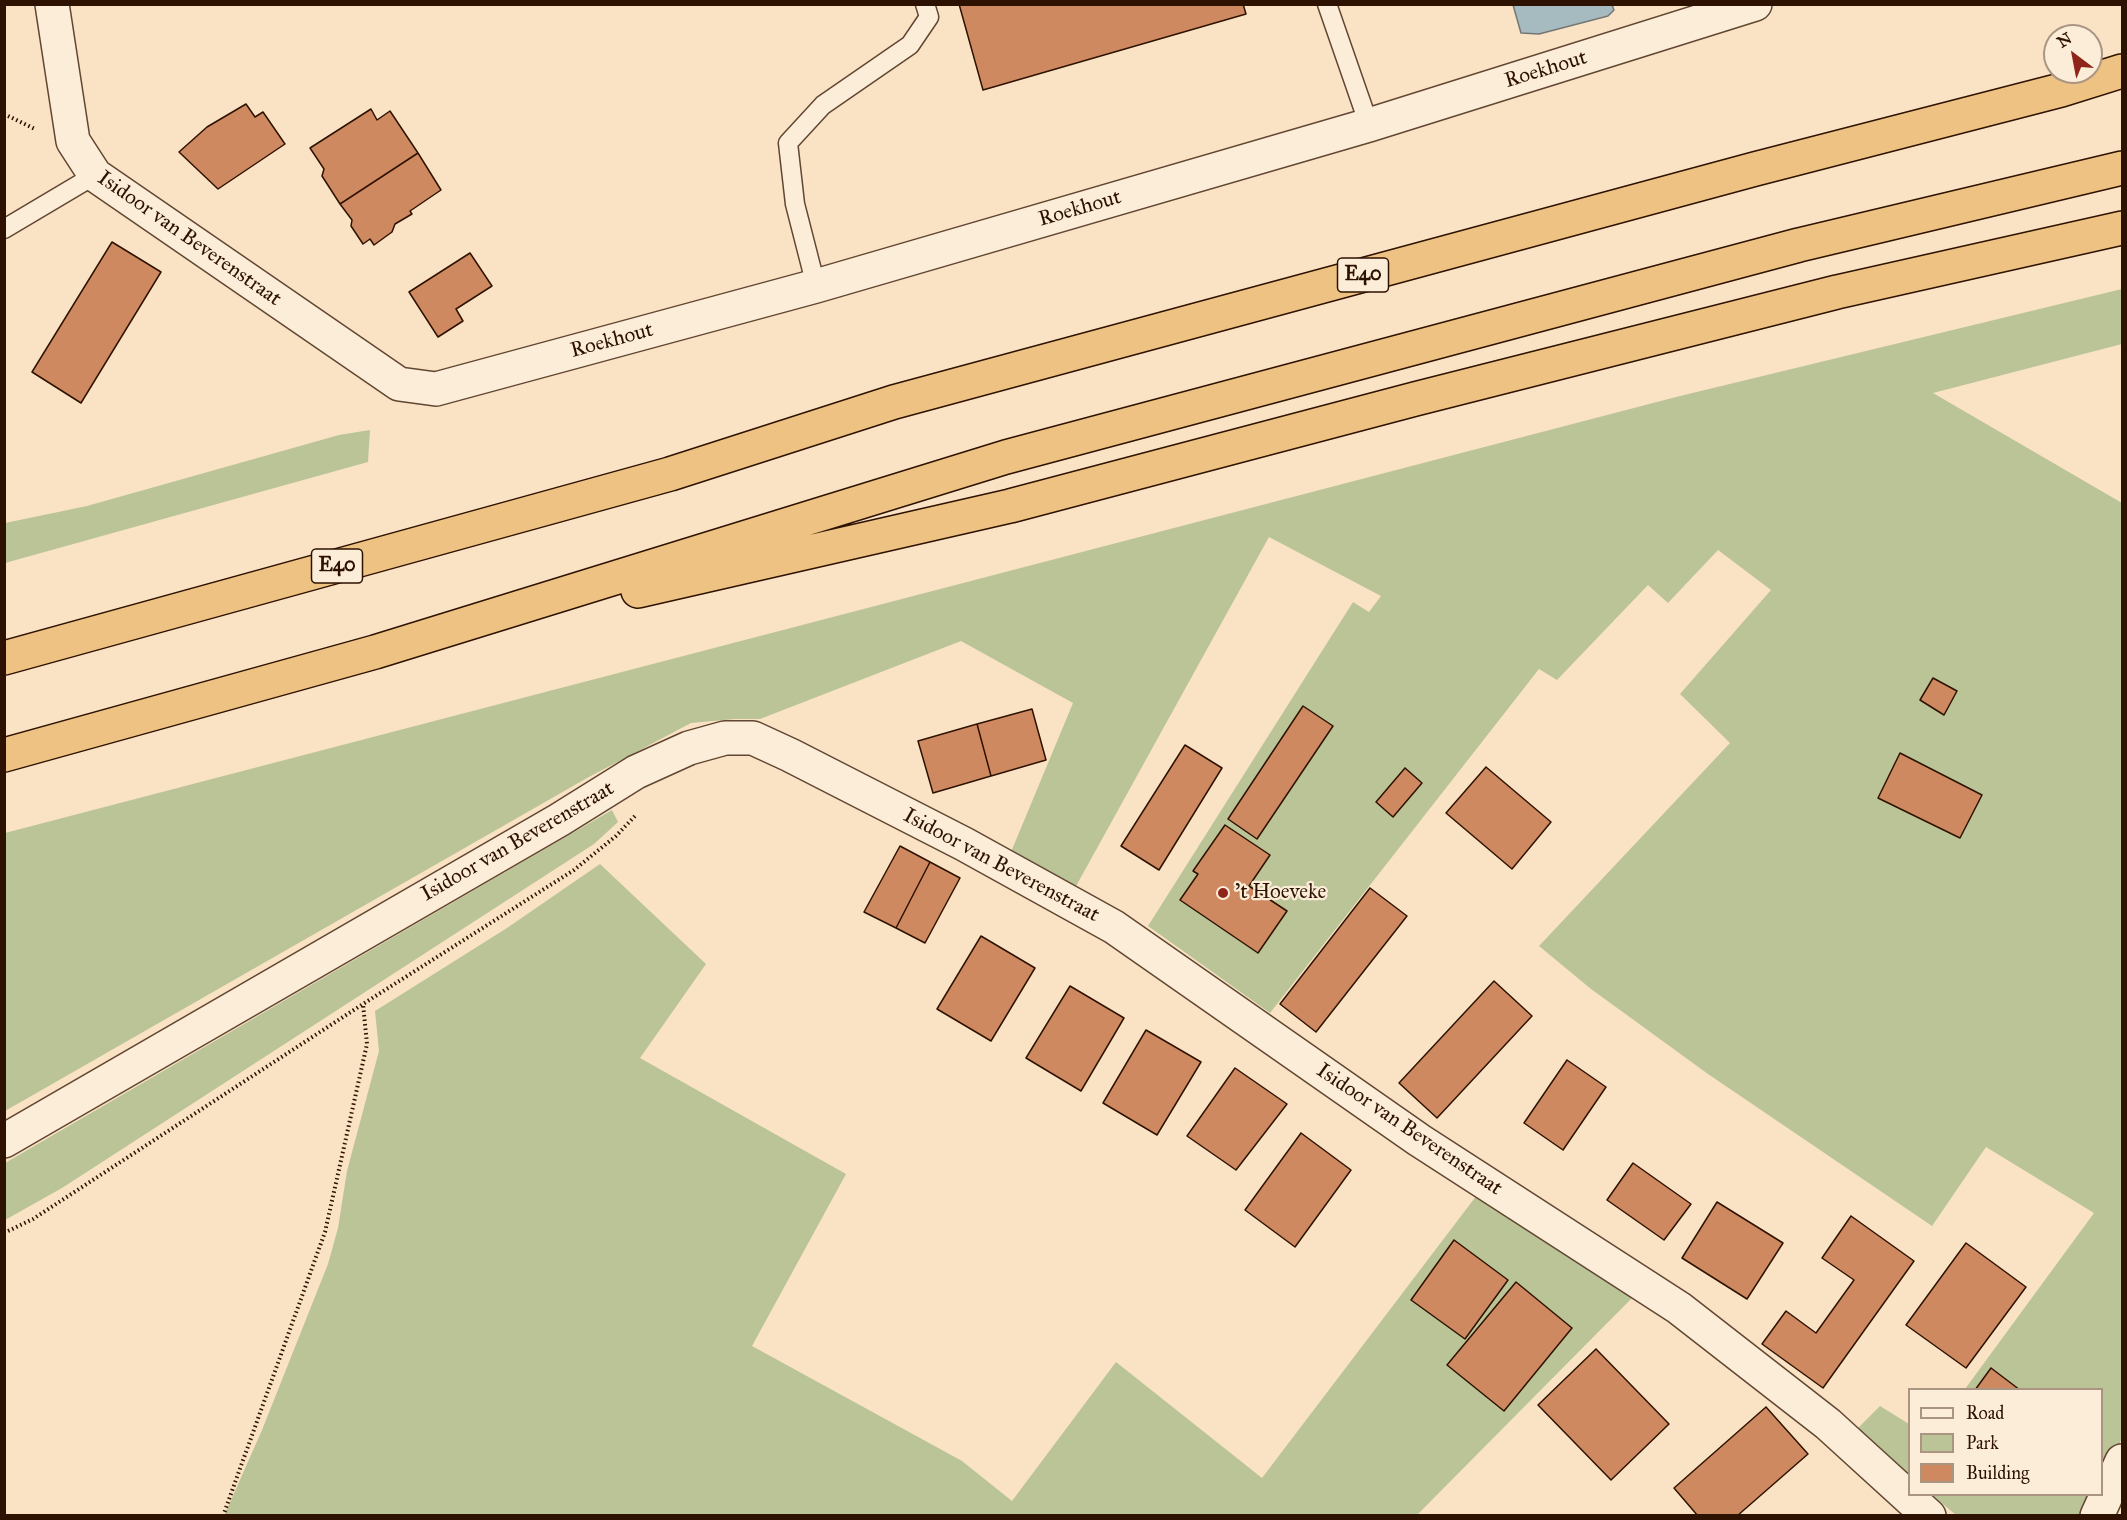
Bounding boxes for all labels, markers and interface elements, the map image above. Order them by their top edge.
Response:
north arrow [2043,24,2103,84]
text: N [2053,28,2075,52]
street label: Roekhout [1502,46,1590,94]
street label: Isidoor van Beverenstraat [92,166,286,312]
street label: Roekhout [1036,185,1124,233]
road number: E40 [1338,258,1388,292]
street label: Roekhout [568,318,656,364]
road number: E40 [312,549,362,583]
street label: Isidoor van Beverenstraat [417,776,619,908]
street label: Isidoor van Beverenstraat [899,804,1103,928]
place label: 't Hoeveke [1235,880,1326,906]
marker: 't Hoeveke [1216,886,1230,900]
street label: Isidoor van Beverenstraat [1311,1058,1507,1202]
legend [1908,1388,2103,1496]
text: Road [1966,1402,2004,1424]
text: Park [1966,1432,1999,1454]
text: Building [1966,1462,2029,1484]

